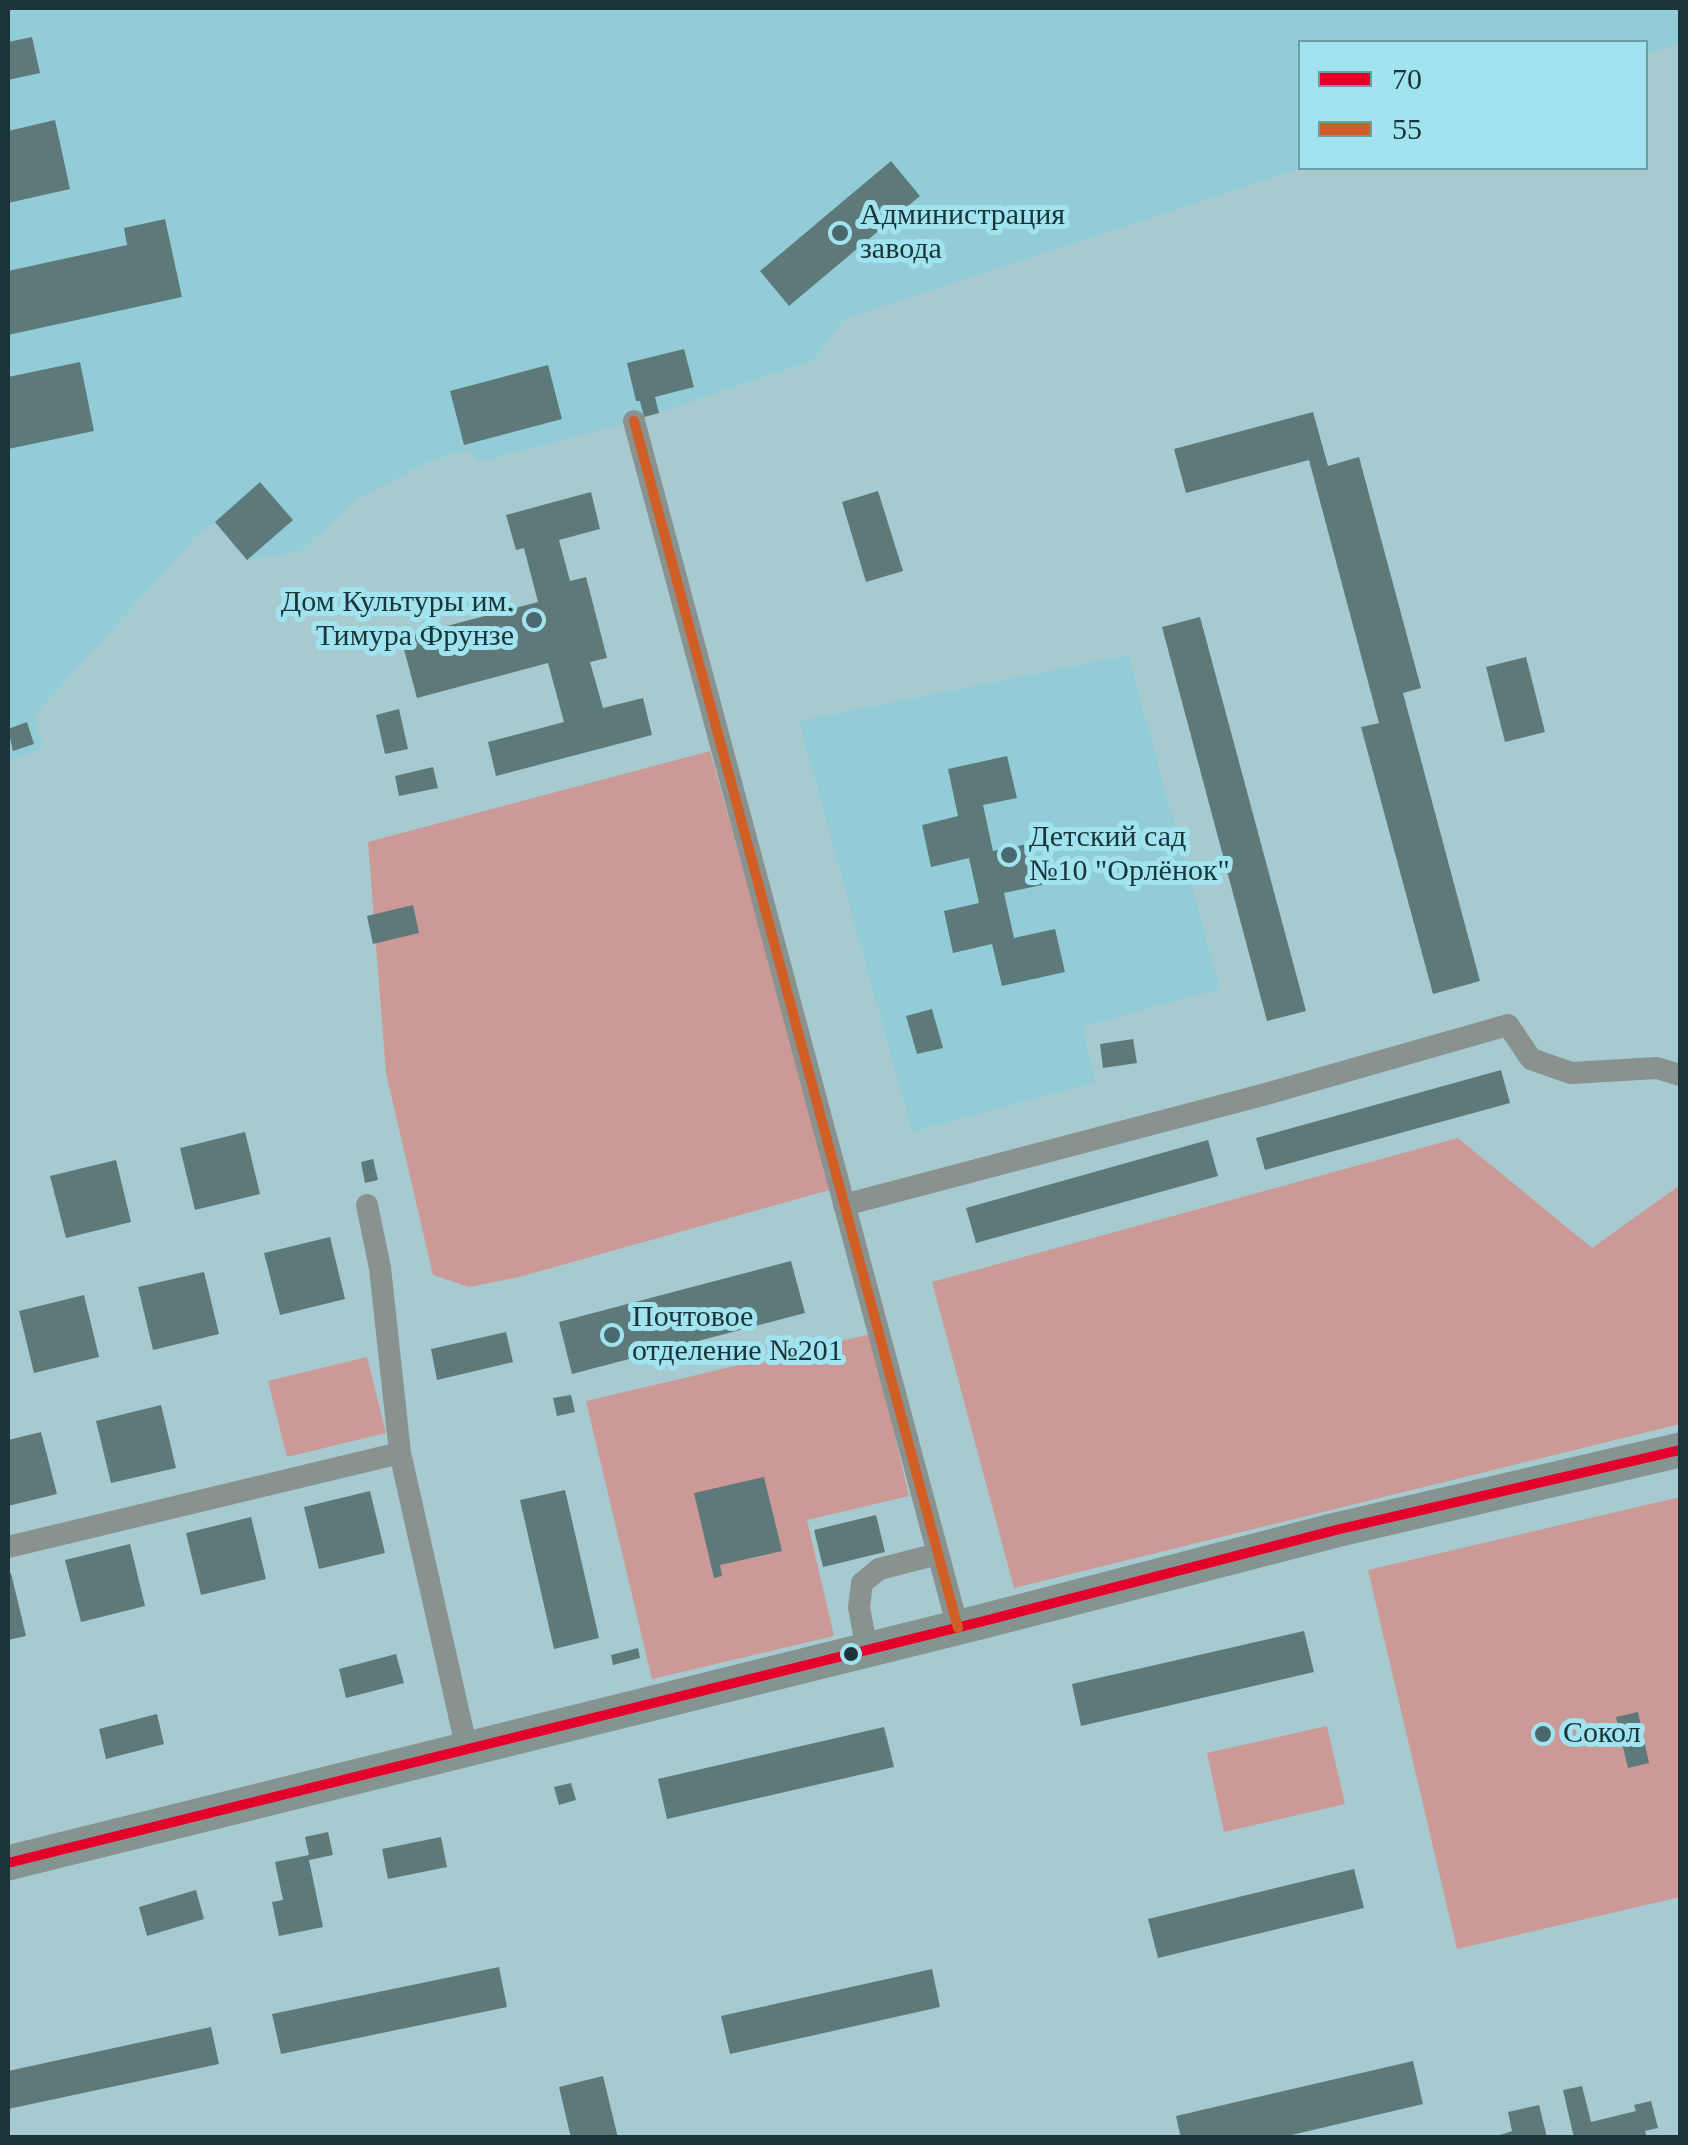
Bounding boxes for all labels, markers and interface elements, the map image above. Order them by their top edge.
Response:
legend [1298,40,1648,170]
text: 70 [1392,62,1422,95]
text: 55 [1392,112,1422,145]
place label: Администрация завода [860,198,1065,268]
marker: Администрация завода [829,222,851,244]
place label: Дом Культуры им. Тимура Фрунзе [281,585,514,656]
marker: Дом Культуры им. Тимура Фрунзе [523,609,545,631]
place label: Детский сад №10 "Орлёнок" [1029,820,1230,890]
marker: Детский сад №10 "Орлёнок" [998,844,1020,866]
place label: Почтовое отделение №201 [632,1300,843,1370]
marker: Почтовое отделение №201 [601,1324,623,1346]
unlabelled marker [841,1644,861,1664]
place label: Сокол [1563,1716,1641,1752]
marker: Сокол [1532,1723,1554,1745]

